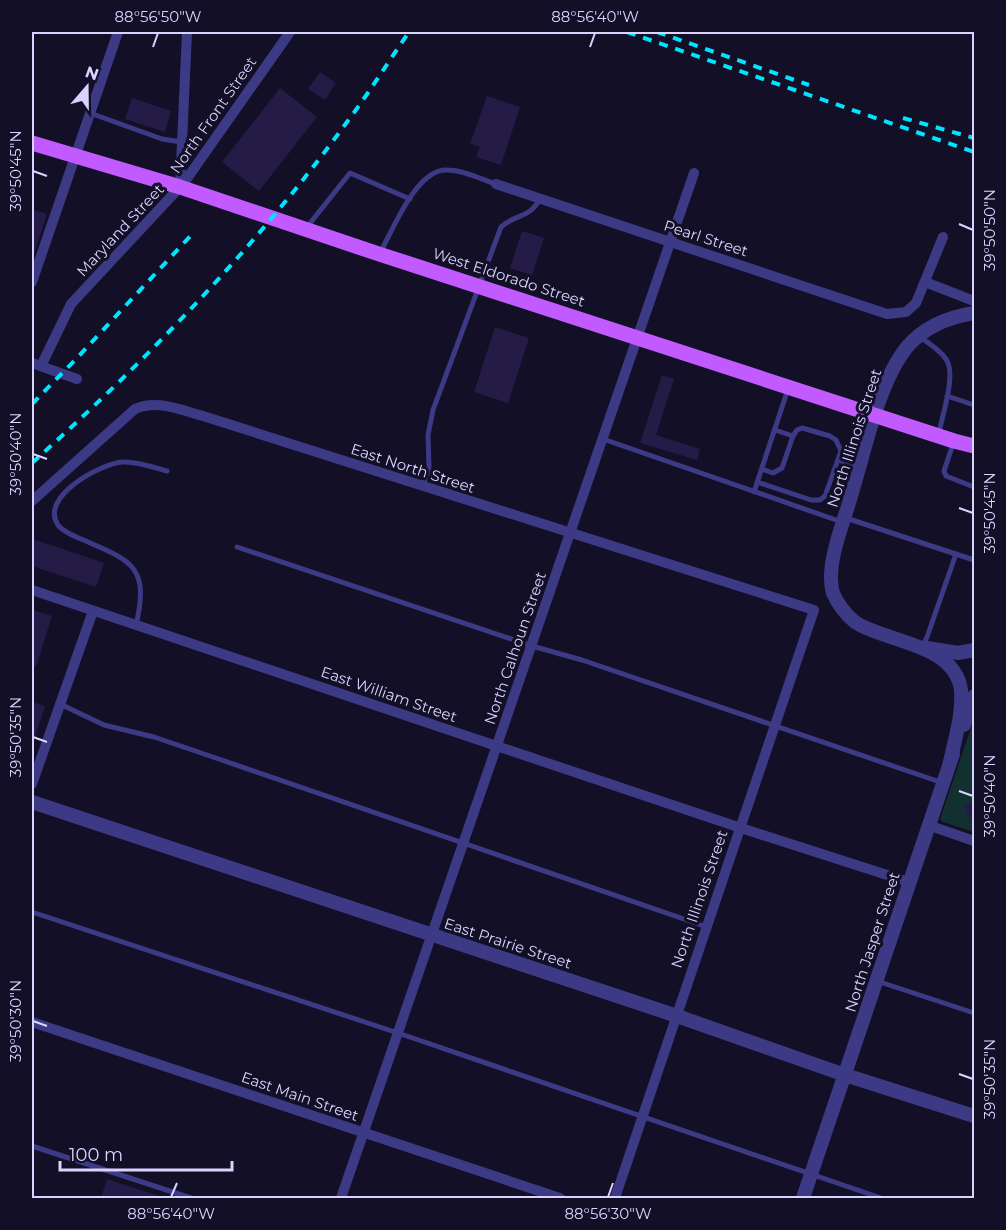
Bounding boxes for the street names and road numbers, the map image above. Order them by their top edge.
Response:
street label: North Front Street [166,53,260,177]
street label: Maryland Street [72,180,168,280]
street label: Pearl Street [661,215,751,261]
street label: West Eldorado Street [430,243,588,311]
street label: North Illinois Street [823,366,885,510]
street label: East North Street [348,439,478,497]
street label: North Calhoun Street [480,569,550,727]
street label: East William Street [318,662,460,726]
street label: North Illinois Street [666,827,732,971]
street label: North Jasper Street [840,870,904,1014]
street label: East Prairie Street [442,913,574,973]
street label: East Main Street [239,1067,361,1125]

